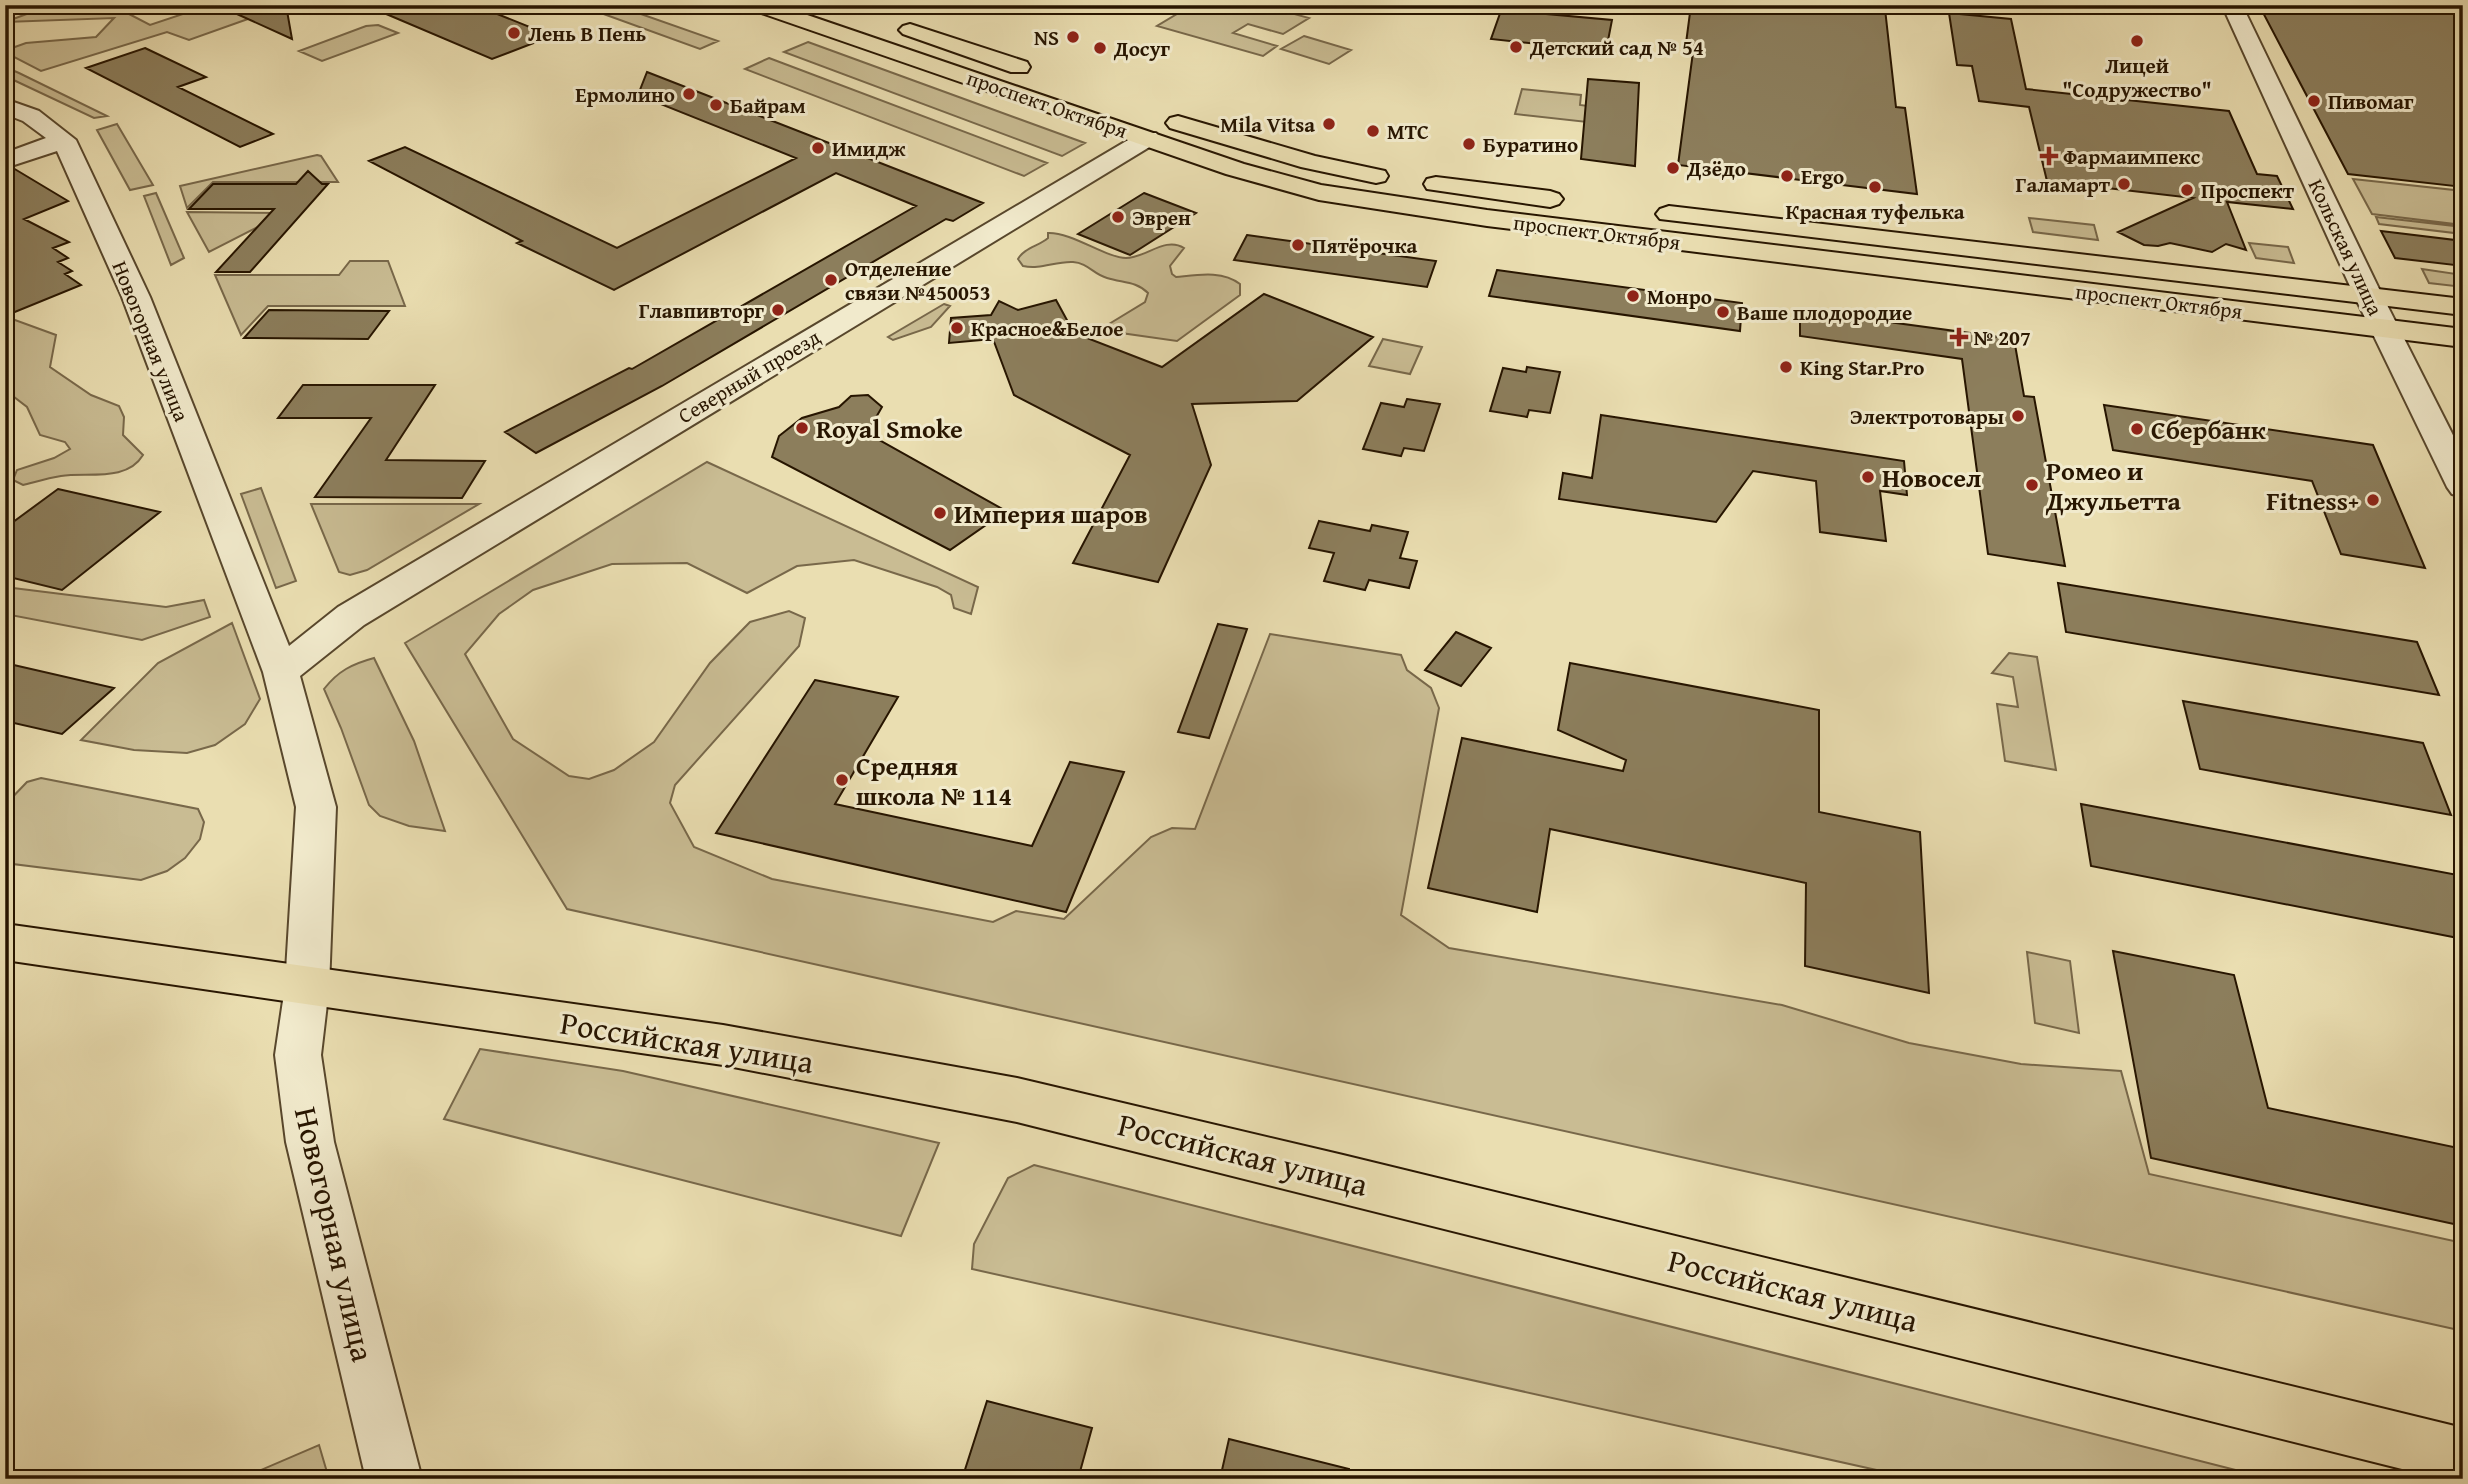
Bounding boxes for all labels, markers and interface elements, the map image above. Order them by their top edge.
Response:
place label: Лень В Пень [528,18,647,49]
place label: NS [1034,22,1059,53]
marker: Лень В Пень [506,25,522,41]
marker: NS [1065,29,1081,45]
place label: Детский сад № 54 [1529,32,1704,63]
place label: Досуг [1113,33,1171,64]
marker: Лицей "Содружество" [2129,33,2145,49]
marker: Детский сад № 54 [1508,39,1524,55]
marker: Досуг [1092,40,1108,56]
place label: Лицей "Содружество" [2062,50,2212,105]
street label: проспект Октября [963,62,1132,146]
place label: Ермолино [575,79,675,110]
marker: Ермолино [681,86,697,102]
place label: Пивомаг [2328,86,2414,117]
place label: Байрам [730,90,806,121]
marker: Пивомаг [2306,93,2322,109]
marker: Байрам [708,97,724,113]
place label: Mila Vitsa [1220,109,1315,140]
marker: Mila Vitsa [1321,116,1337,132]
place label: МТС [1387,116,1429,147]
marker: МТС [1365,123,1381,139]
place label: Буратино [1483,129,1578,160]
place label: Имидж [832,133,906,164]
marker: Буратино [1461,136,1477,152]
marker: Имидж [810,140,826,156]
place label: Фармаимпекс [2063,141,2201,172]
marker: Фармаимпекс [2041,148,2057,164]
place label: Дзёдо [1686,153,1746,184]
marker: Дзёдо [1665,160,1681,176]
place label: Ergo [1801,161,1844,192]
marker: Ergo [1779,168,1795,184]
place label: Галамарт [2016,169,2111,200]
street label: Кольская улица [2301,174,2391,320]
place label: Проспект [2201,175,2295,206]
marker: Галамарт [2116,176,2132,192]
marker: Красная туфелька [1867,179,1883,195]
marker: Проспект [2179,182,2195,198]
place label: Красная туфелька [1785,196,1965,227]
place label: Эврен [1132,202,1191,233]
street label: проспект Октября [1512,206,1683,258]
marker: Эврен [1110,209,1126,225]
place label: Пятёрочка [1312,230,1418,261]
marker: Пятёрочка [1290,237,1306,253]
place label: Отделение связи №450053 [845,253,991,308]
street label: Новогорная улица [105,256,197,426]
marker: Отделение связи №450053 [823,272,839,288]
street label: проспект Октября [2074,275,2245,327]
place label: Монро [1647,281,1712,312]
marker: Монро [1625,288,1641,304]
place label: Главпивторг [639,295,765,326]
place label: Ваше плодородие [1737,297,1912,328]
marker: Главпивторг [770,302,786,318]
marker: Ваше плодородие [1715,304,1731,320]
place label: Красное&Белое [971,313,1124,344]
marker: Красное&Белое [949,320,965,336]
street label: Северный проезд [672,321,826,431]
place label: № 207 [1973,322,2031,353]
marker: № 207 [1951,329,1967,345]
place label: King Star.Pro [1800,352,1924,383]
marker: King Star.Pro [1778,359,1794,375]
place label: Электротовары [1850,401,2004,432]
marker: Электротовары [2010,408,2026,424]
place label: Royal Smoke [816,409,963,448]
place label: Сбербанк [2151,410,2266,449]
marker: Royal Smoke [794,420,810,436]
marker: Сбербанк [2129,421,2145,437]
place label: Ромео и Джульетта [2045,451,2182,520]
place label: Новосел [1882,458,1981,497]
marker: Новосел [1860,469,1876,485]
marker: Ромео и Джульетта [2024,477,2040,493]
place label: Fitness+ [2266,481,2359,520]
marker: Fitness+ [2365,492,2381,508]
place label: Империя шаров [954,494,1148,533]
marker: Империя шаров [932,505,948,521]
place label: Средняя школа № 114 [856,746,1012,815]
marker: Средняя школа № 114 [834,772,850,788]
street label: Российская улица [557,999,818,1085]
street label: Российская улица [1113,1100,1374,1208]
street label: Новогорная улица [283,1102,387,1367]
street label: Российская улица [1663,1236,1924,1344]

